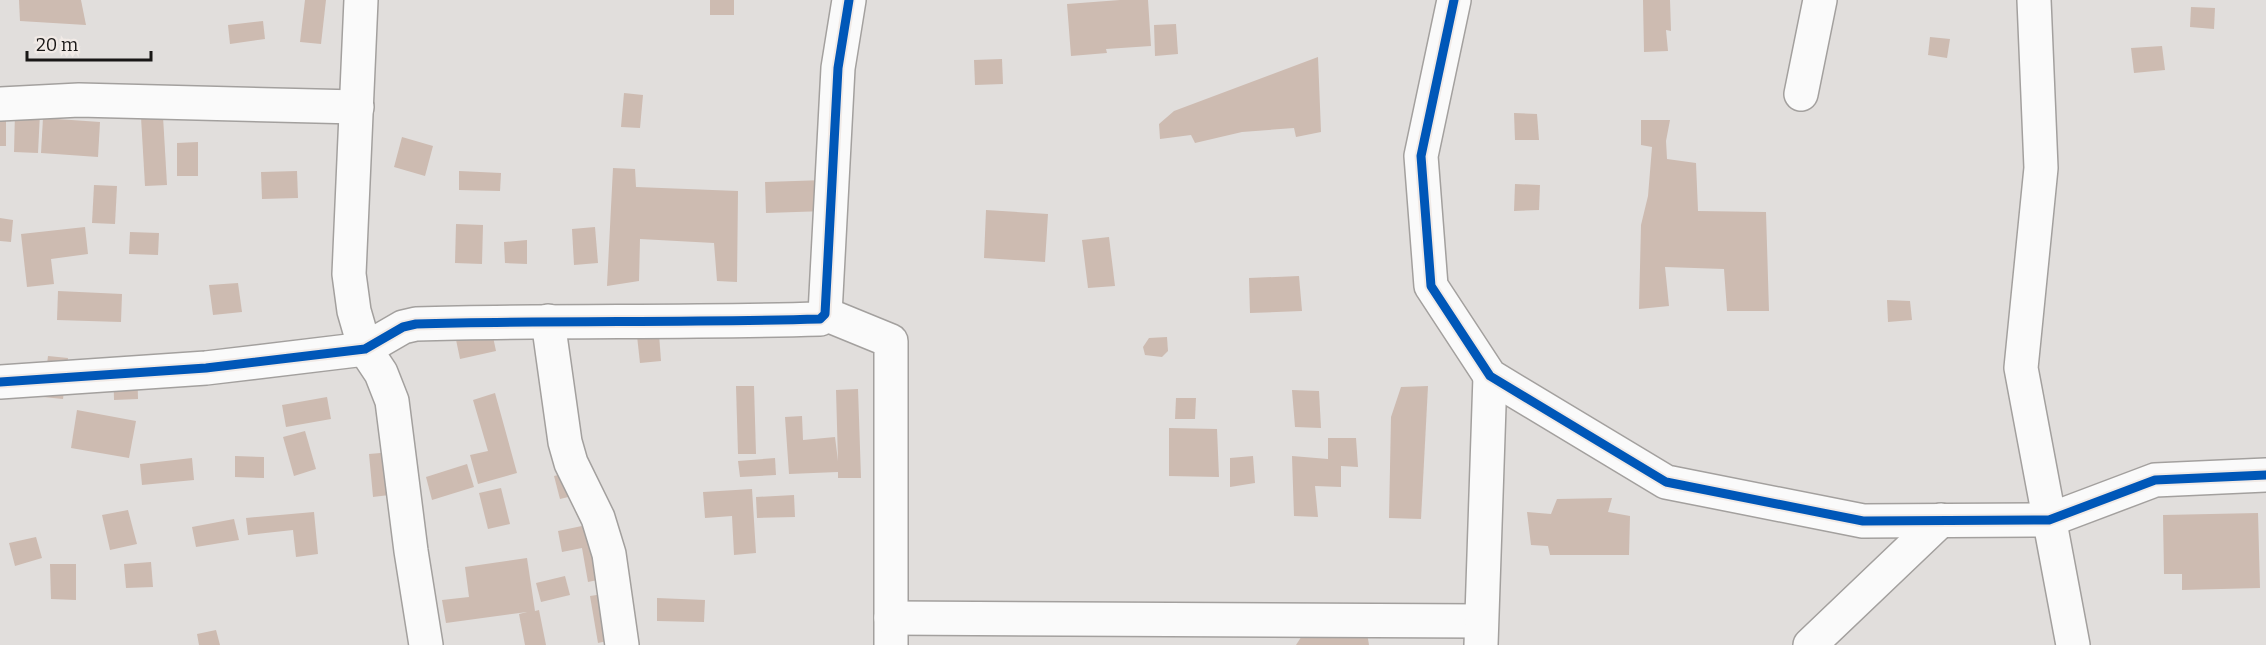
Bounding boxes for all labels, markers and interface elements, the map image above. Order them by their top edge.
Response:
scale bar [27,24,152,62]
text: 20 m [36,34,78,56]

